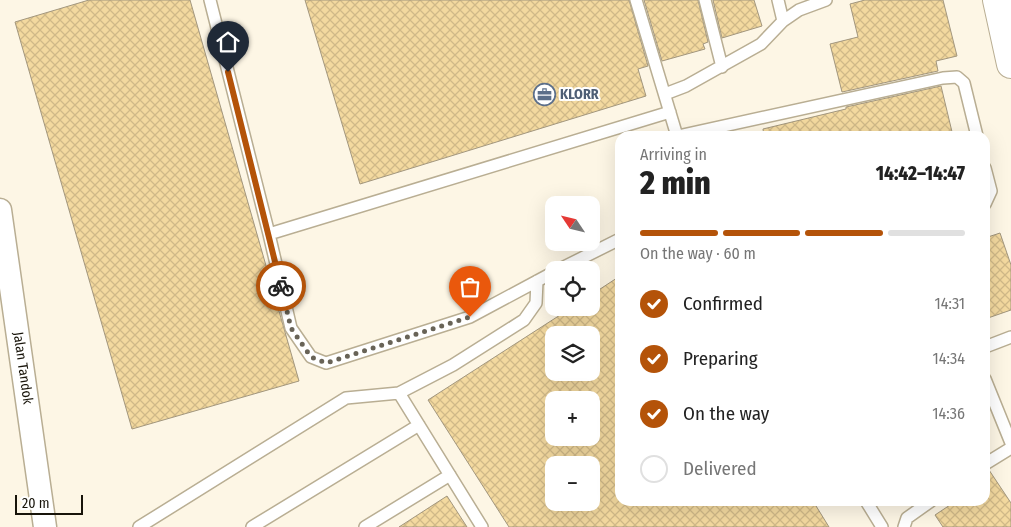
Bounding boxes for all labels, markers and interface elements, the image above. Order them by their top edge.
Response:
pin [207,21,249,72]
icon: home [214,28,242,56]
office icon: KLORR [532,82,556,106]
place label: KLORR [560,86,599,103]
text: Arriving in [640,145,707,164]
text: 14:42–14:47 [876,162,965,185]
text: 2 min [640,164,711,202]
north arrow [545,196,600,251]
map controls [545,196,600,511]
text: On the way · 60 m [640,244,756,263]
courier [256,261,306,311]
button: locate [545,261,600,316]
pin [449,266,491,317]
icon: bike [267,272,295,300]
icon: bag [456,273,484,301]
icon: check [640,290,668,318]
text: Confirmed [683,292,763,315]
text: 14:31 [934,294,965,313]
button: layers [545,326,600,381]
street label: Jalan Tandok [9,331,37,406]
icon: check [640,345,668,373]
text: Preparing [683,347,758,370]
text: 14:34 [933,349,965,368]
button: + [545,391,600,446]
icon: check [640,400,668,428]
text: On the way [683,402,769,425]
text: 14:36 [932,404,965,423]
button: − [545,456,600,511]
text: Delivered [683,457,757,480]
scale bar [15,492,82,515]
text: 20 m [22,495,50,512]

